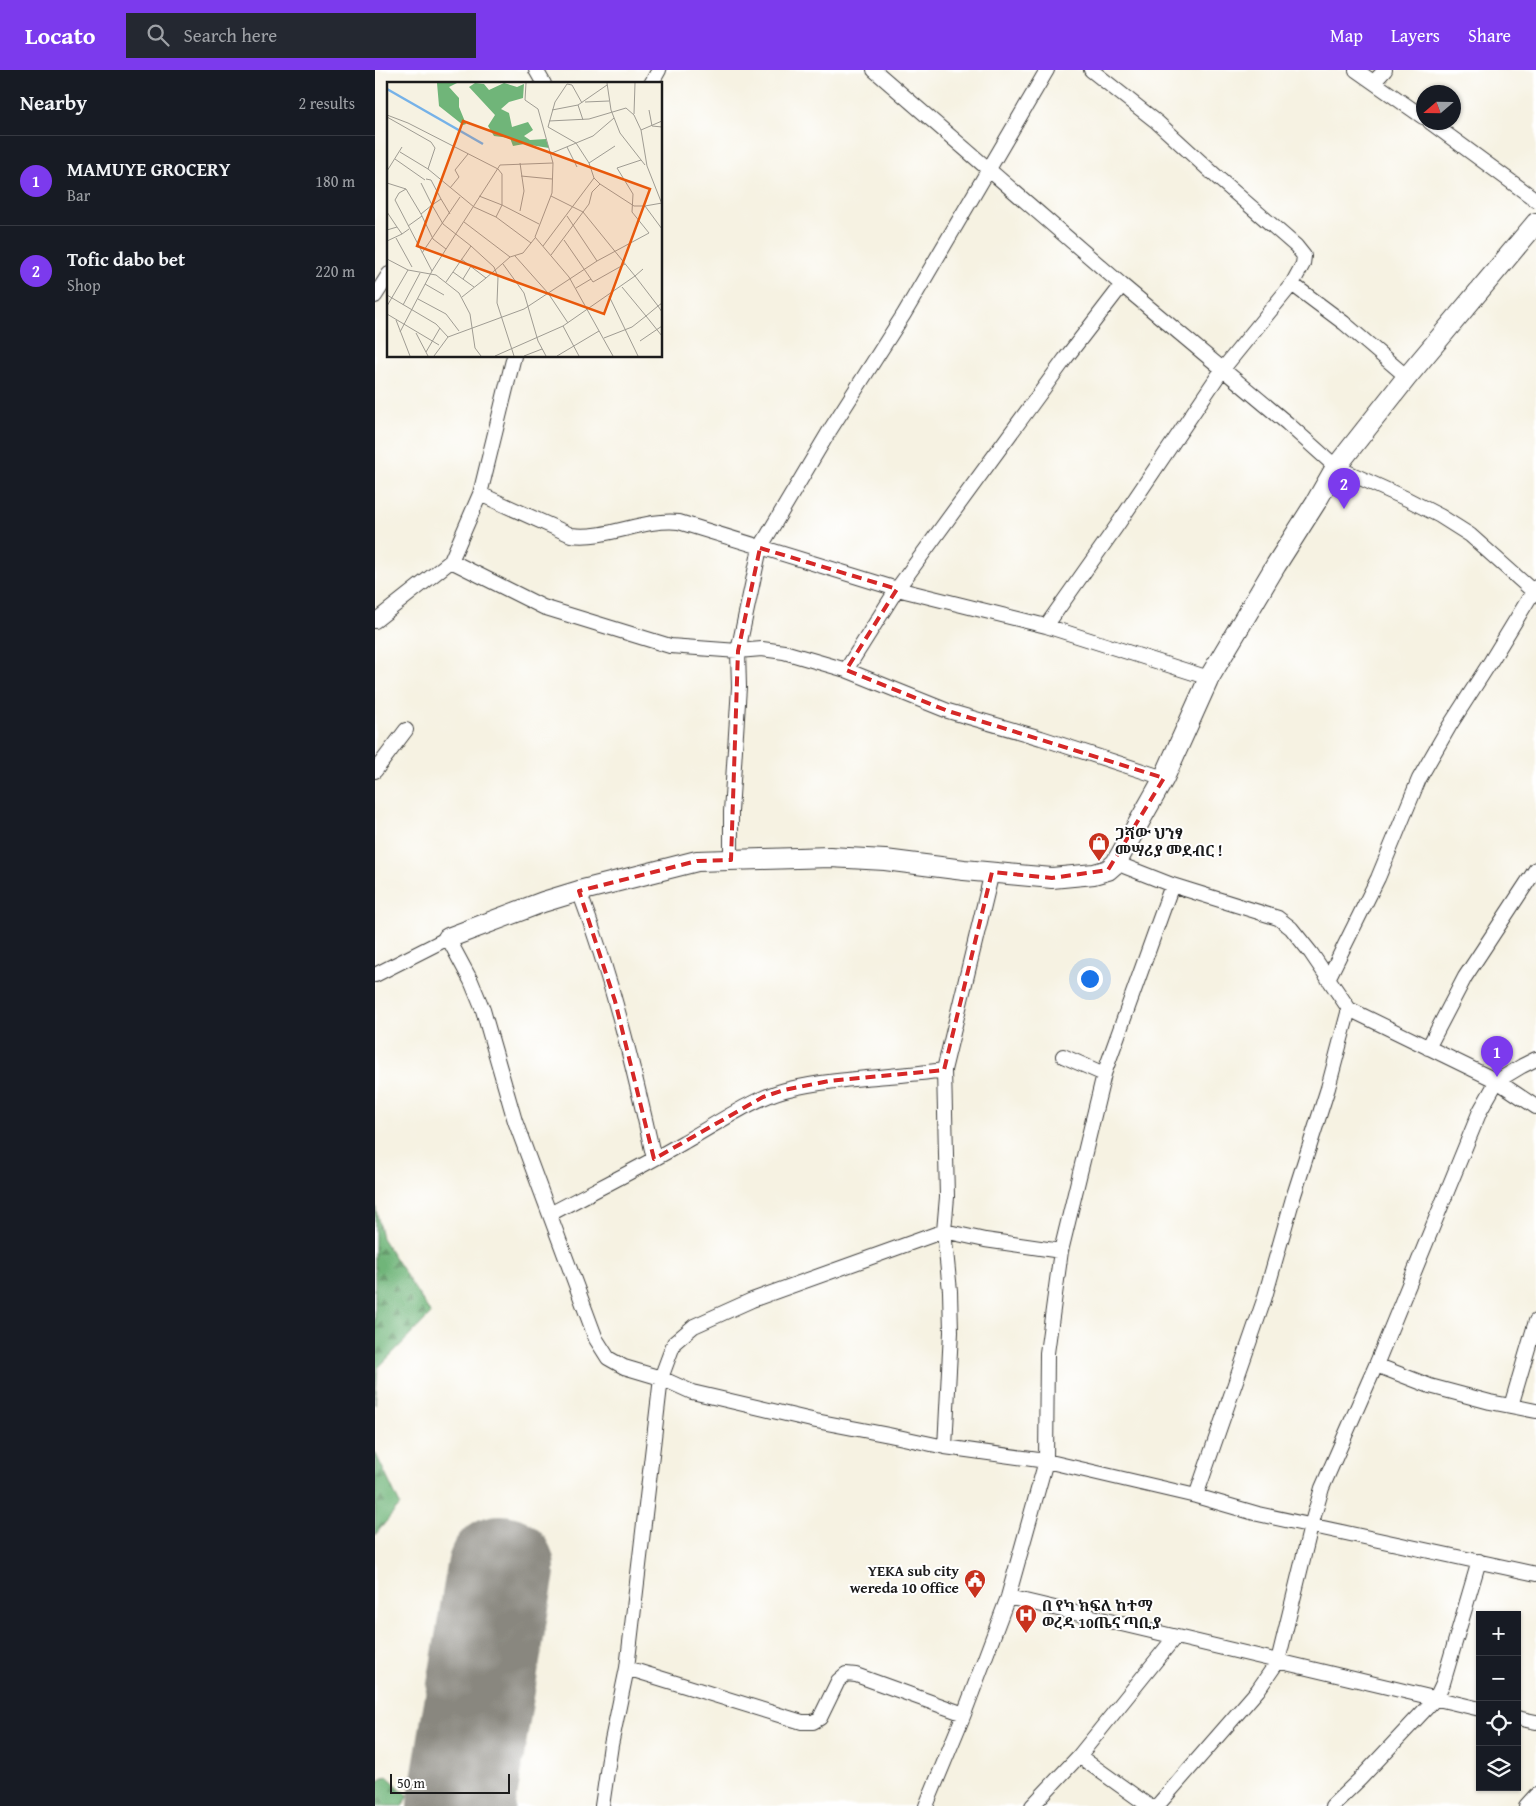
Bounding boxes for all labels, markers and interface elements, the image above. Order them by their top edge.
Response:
search box [126,13,476,58]
text: Locato [25,18,96,53]
icon: search [144,21,172,49]
text: Search here [184,21,277,49]
text: Map [1330,22,1363,49]
text: Layers [1391,22,1440,49]
text: Share [1468,22,1511,49]
inset map [387,82,663,358]
north arrow [1416,85,1461,130]
text: Nearby [20,87,87,118]
text: 2 results [298,91,355,115]
text: MAMUYE GROCERY [67,155,230,183]
text: 1 [32,169,40,193]
text: 180 m [315,169,355,193]
text: Bar [67,183,90,207]
text: Tofic dabo bet [67,245,185,273]
text: 2 [32,259,40,283]
text: 220 m [315,259,355,283]
text: Shop [67,273,101,297]
pin: 2 [1328,468,1360,509]
place label: ጋሻው ህንፃ መሣሪያ መደብር ! [1115,823,1223,861]
shop icon: ጋሻው ህንፃ መሣሪያ መደብር ! [1087,831,1111,862]
your location [1077,966,1103,992]
pin: 1 [1481,1036,1513,1077]
place label: YEKA sub city wereda 10 Office [850,1560,959,1598]
public building icon: YEKA sub city wereda 10 Office [963,1568,987,1599]
place label: በ የካ ክፍለ ከተማ ወረዳ 10ጤና ጣቢያ [1042,1595,1161,1633]
hospital icon: በ የካ ክፍለ ከተማ ወረዳ 10ጤና ጣቢያ [1014,1603,1038,1634]
map controls [1476,1611,1521,1791]
button: + [1476,1611,1521,1656]
button: − [1476,1656,1521,1701]
button: locate [1476,1701,1521,1746]
button: layers [1476,1746,1521,1791]
scale bar [390,1771,510,1794]
text: 50 m [397,1773,425,1793]

